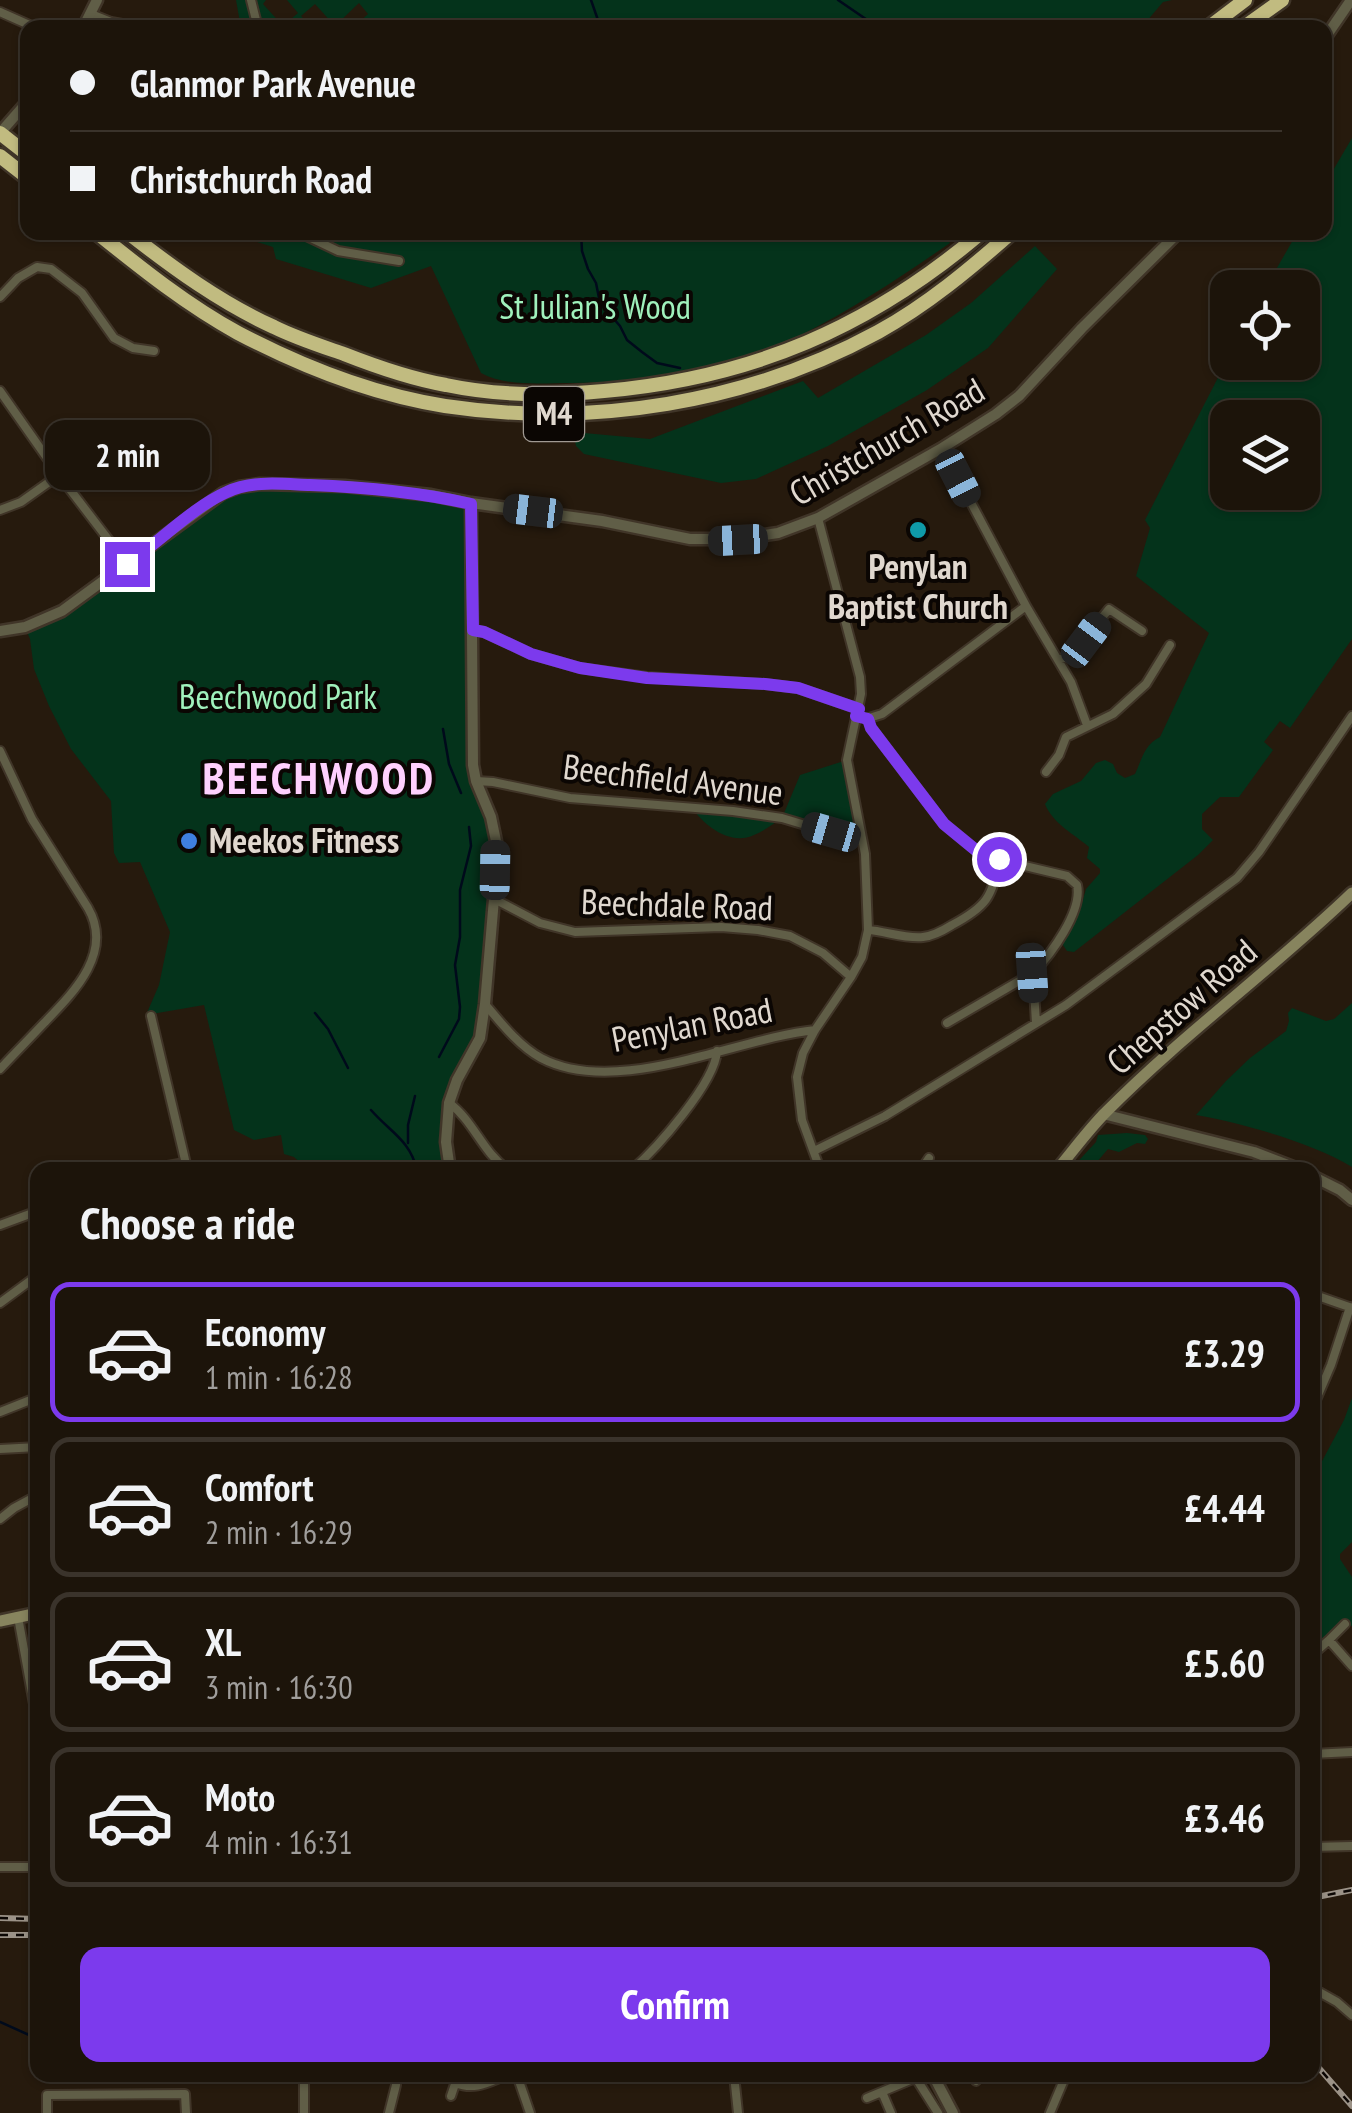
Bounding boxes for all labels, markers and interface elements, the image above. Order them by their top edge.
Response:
text: Glanmor Park Avenue [130,58,416,107]
text: Christchurch Road [130,154,372,203]
map controls [1210,270,1320,510]
button: locate [1210,270,1320,380]
park label: St Julian's Wood [499,283,691,329]
street label: Christchurch Road [781,367,992,515]
road number: M4 [524,387,584,441]
button: layers [1210,400,1320,510]
callout: 2 min [44,419,210,489]
text: 2 min [95,434,160,476]
car [931,444,985,512]
car [501,492,565,530]
marker: Penylan Baptist Church [907,519,929,541]
car [707,523,769,557]
route end [105,542,150,587]
place label: Penylan Baptist Church [828,543,1008,629]
car [1056,607,1116,673]
park label: Beechwood Park [179,673,377,719]
street label: Beechfield Avenue [561,743,785,815]
district label: BEECHWOOD [202,748,436,806]
car [798,809,864,855]
place label: Meekos Fitness [209,817,399,863]
marker: Meekos Fitness [178,830,200,852]
route start [977,837,1022,882]
car [479,840,511,900]
street label: Beechdale Road [580,878,774,930]
street label: Chepstow Road [1097,928,1266,1084]
car [1015,942,1049,1004]
street label: Penylan Road [608,986,776,1062]
text: Choose a ride [80,1193,295,1251]
icon: car [85,1307,175,1397]
text: Economy [205,1307,325,1356]
text: £3.29 [1184,1328,1265,1377]
text: 1 min · 16:28 [205,1356,353,1398]
icon: car [85,1462,175,1552]
text: Comfort [205,1462,314,1511]
text: £4.44 [1184,1483,1265,1532]
text: 2 min · 16:29 [205,1511,353,1553]
icon: car [85,1617,175,1707]
text: XL [205,1617,241,1666]
text: £5.60 [1184,1638,1265,1687]
text: 3 min · 16:30 [205,1666,353,1708]
icon: car [85,1772,175,1862]
text: Moto [205,1772,275,1821]
text: £3.46 [1184,1793,1265,1842]
text: 4 min · 16:31 [205,1821,353,1863]
button: Confirm [80,1947,1270,2062]

